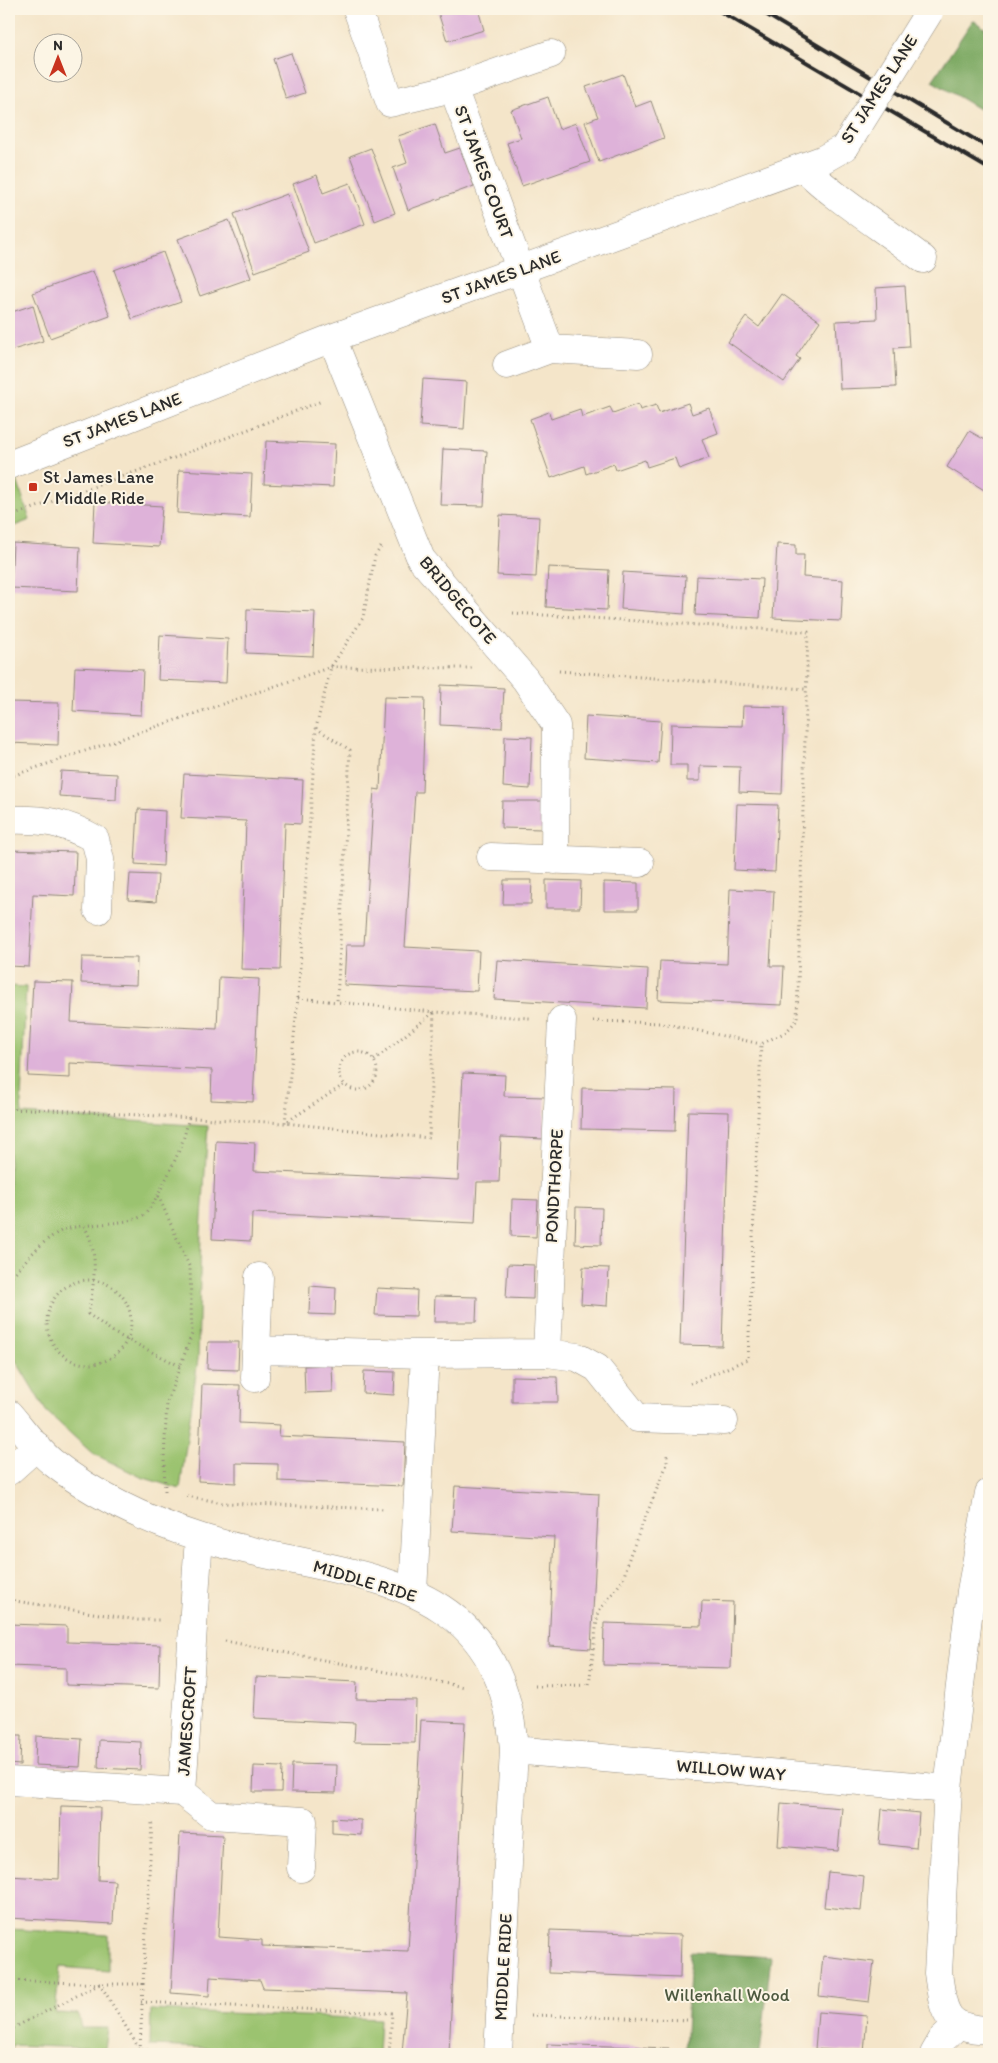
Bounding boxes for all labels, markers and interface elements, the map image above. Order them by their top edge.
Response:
street label: ST JAMES LANE [836,30,922,148]
north arrow [32,32,82,82]
text: N [53,37,63,54]
street label: ST JAMES COURT [450,102,518,242]
street label: ST JAMES LANE [438,245,564,309]
street label: ST JAMES LANE [59,387,185,453]
place label: St James Lane / Middle Ride [43,466,154,509]
marker: St James Lane / Middle Ride [27,481,39,493]
street label: BRIDGECOTE [415,551,501,649]
street label: PONDTHORPE [540,1128,568,1244]
street label: MIDDLE RIDE [311,1555,419,1607]
street label: JAMESCROFT [172,1666,202,1776]
street label: WILLOW WAY [675,1754,787,1786]
street label: MIDDLE RIDE [489,1913,517,2021]
park label: Willenhall Wood [664,1984,790,2006]

